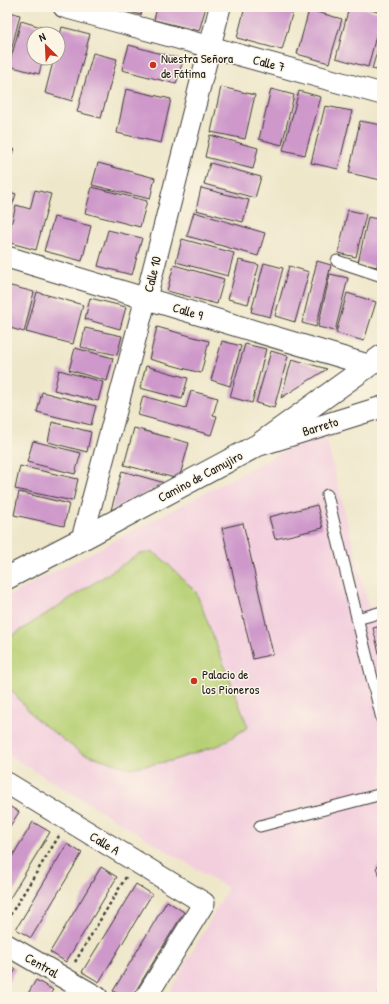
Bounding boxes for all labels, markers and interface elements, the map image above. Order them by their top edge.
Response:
north arrow [26,26,66,66]
text: N [36,29,48,44]
place label: Nuestra Señora de Fátima [161,49,233,82]
street label: Calle 7 [251,50,287,76]
marker: Nuestra Señora de Fátima [148,60,158,70]
street label: Calle 10 [139,254,165,294]
street label: Calle 9 [171,298,206,324]
street label: Barreto [300,412,340,440]
street label: Camino de Camujiro [154,446,246,506]
place label: Palacio de los Pioneros [202,665,259,698]
marker: Palacio de los Pioneros [189,676,199,686]
street label: Calle A [87,827,124,859]
street label: Central [22,948,63,982]

